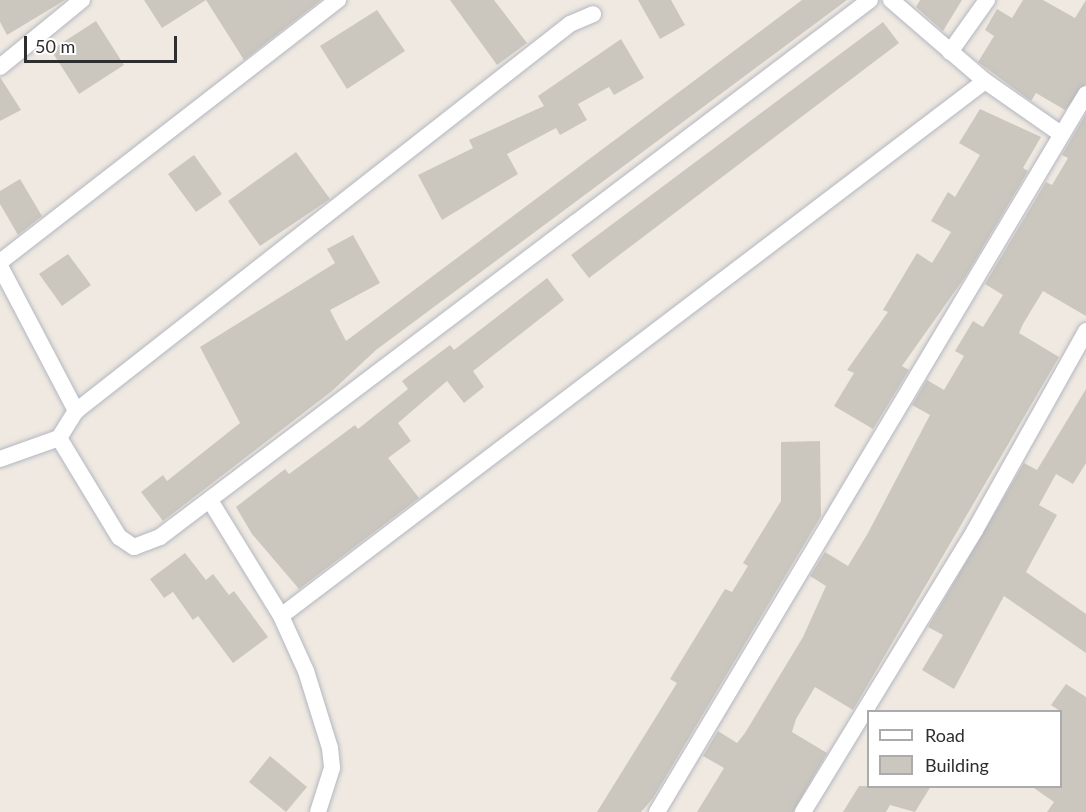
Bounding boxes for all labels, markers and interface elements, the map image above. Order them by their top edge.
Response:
scale bar [27,24,180,62]
text: 50 m [35,35,75,57]
legend [867,710,1062,788]
text: Road [925,724,965,746]
text: Building [925,754,989,776]

